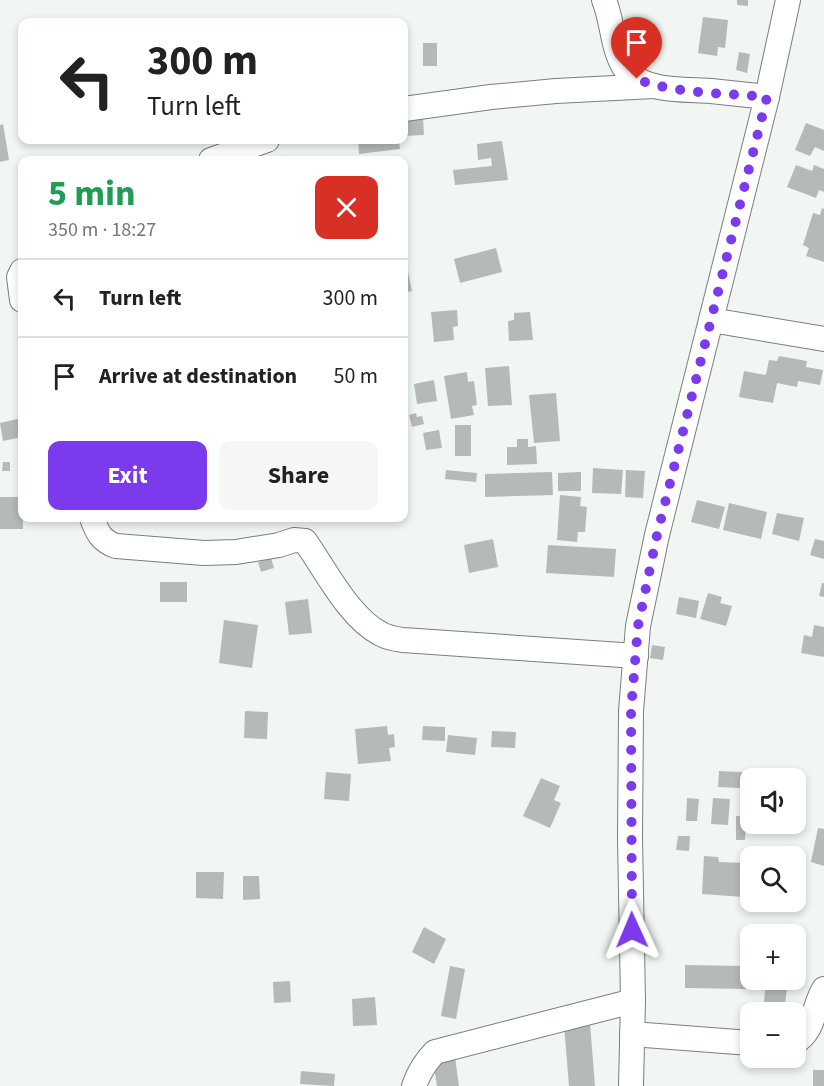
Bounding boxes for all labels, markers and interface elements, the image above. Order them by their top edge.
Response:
pin [611,17,662,79]
icon: arrive [620,26,653,59]
text: 300 m [147,31,258,91]
icon: left [48,42,126,120]
text: Turn left [147,87,241,126]
text: 5 min [48,168,136,219]
button: close [315,176,378,239]
text: 350 m · 18:27 [48,216,156,244]
icon: left [48,282,81,315]
text: Turn left [99,282,181,314]
text: 300 m [323,282,378,314]
icon: arrive [48,360,81,393]
text: Arrive at destination [99,360,297,392]
text: 50 m [333,360,378,392]
button: Exit [48,441,207,510]
button: Share [219,441,378,510]
map controls [740,768,806,1068]
button: sound [740,768,806,834]
button: search [740,846,806,912]
position arrow [600,898,664,962]
button: + [740,924,806,990]
button: − [740,1002,806,1068]

